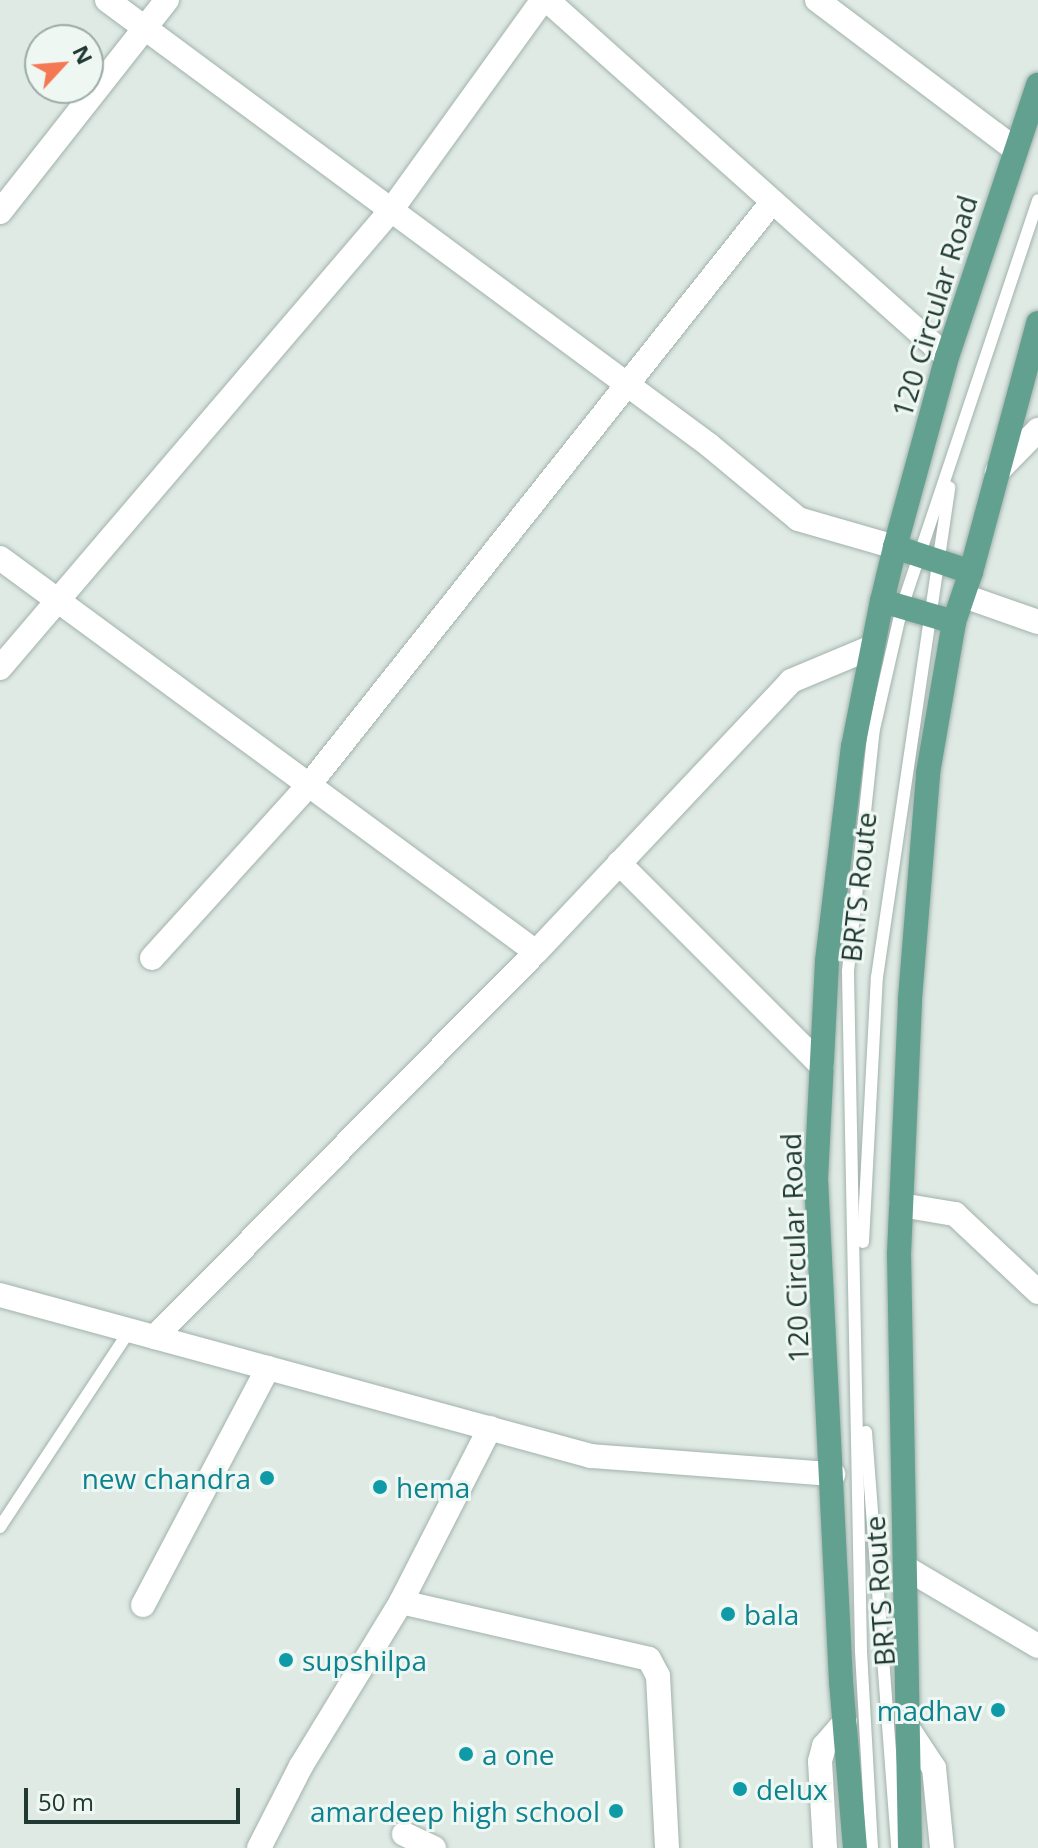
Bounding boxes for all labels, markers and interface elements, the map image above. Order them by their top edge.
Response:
north arrow [24,24,104,104]
text: N [66,40,101,69]
street label: 120 Circular Road [884,191,984,421]
street label: BRTS Route [833,810,883,964]
street label: 120 Circular Road [773,1132,815,1364]
place label: new chandra [82,1461,251,1495]
marker: new chandra [258,1469,276,1487]
place label: hema [396,1470,470,1504]
marker: hema [371,1478,389,1496]
street label: BRTS Route [857,1515,901,1667]
place label: bala [744,1597,799,1631]
marker: bala [719,1605,737,1623]
place label: supshilpa [302,1643,427,1677]
marker: supshilpa [277,1651,295,1669]
place label: madhav [877,1693,982,1727]
marker: madhav [989,1701,1007,1719]
place label: a one [482,1737,555,1771]
marker: a one [457,1745,475,1763]
scale bar [28,1772,244,1822]
place label: delux [756,1772,828,1806]
marker: delux [731,1780,749,1798]
text: 50 m [38,1785,94,1818]
place label: amardeep high school [310,1794,600,1828]
marker: amardeep high school [607,1802,625,1820]

